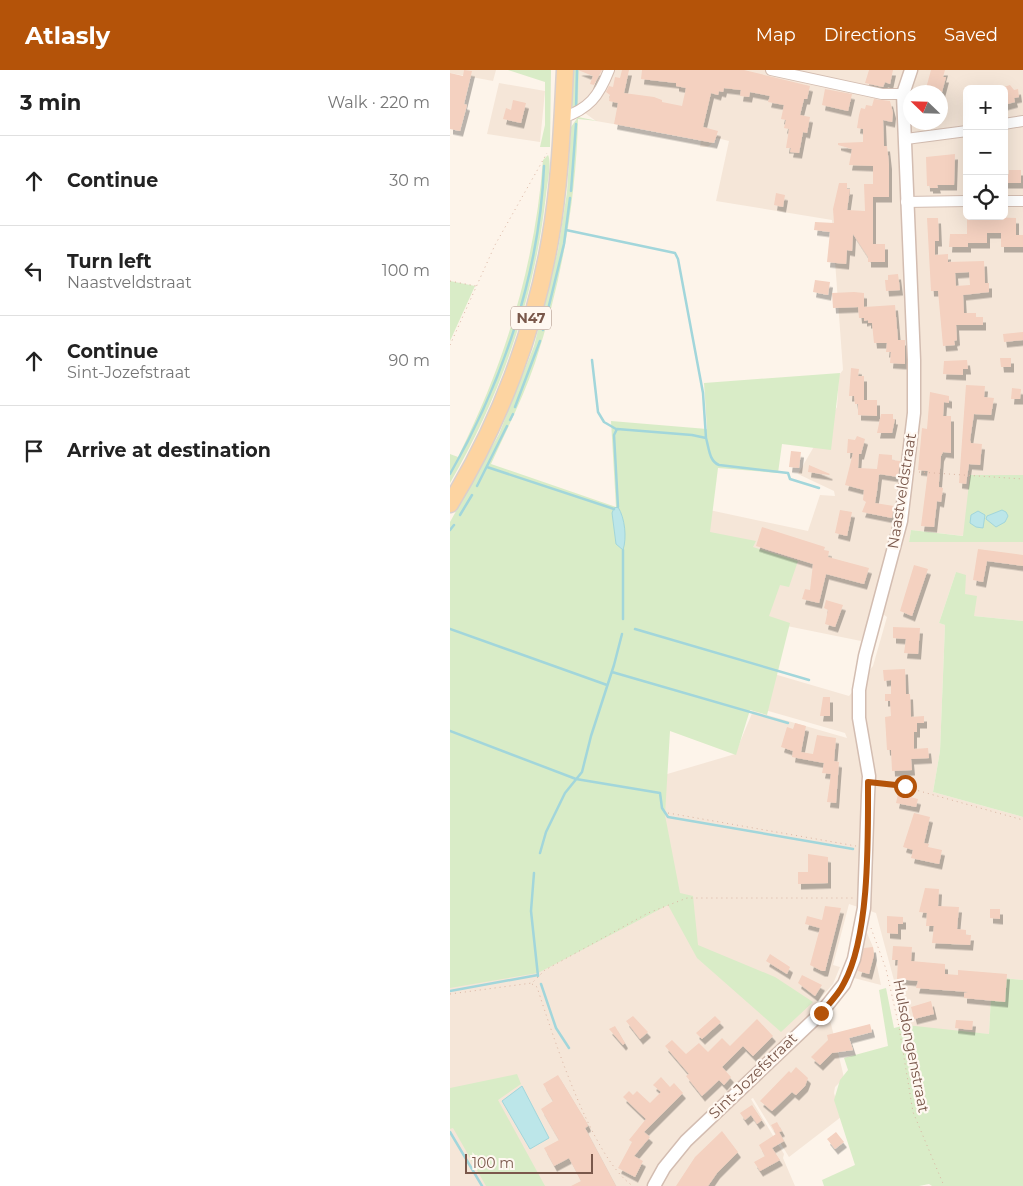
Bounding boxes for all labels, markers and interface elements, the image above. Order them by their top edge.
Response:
text: Atlasly [25,21,110,50]
text: Map [756,24,796,46]
text: Directions [824,24,916,46]
text: Saved [944,24,998,46]
north arrow [903,85,948,130]
map controls [963,85,1008,220]
button: + [963,85,1008,130]
text: 3 min [20,90,81,115]
text: Walk · 220 m [327,93,430,112]
button: − [963,130,1008,175]
icon: ahead [20,167,48,195]
text: Continue [67,169,158,192]
text: 30 m [389,171,430,190]
button: locate [963,175,1008,220]
text: Turn left [67,250,152,273]
icon: left [20,257,48,285]
text: 100 m [382,261,430,280]
text: Naastveldstraat [67,273,192,292]
road number: N47 [511,307,551,330]
text: Continue [67,340,158,363]
icon: ahead [20,347,48,375]
text: 90 m [388,351,430,370]
text: Sint-Jozefstraat [67,363,191,382]
street label: Naastveldstraat [883,432,920,550]
icon: arrive [20,437,48,465]
text: Arrive at destination [67,439,271,462]
route start [894,775,917,798]
street label: Hulsdongenstraat [889,978,934,1114]
route end [810,1002,833,1025]
street label: Sint-Jozefstraat [704,1029,801,1123]
scale bar [465,1151,592,1174]
text: 100 m [472,1154,514,1172]

